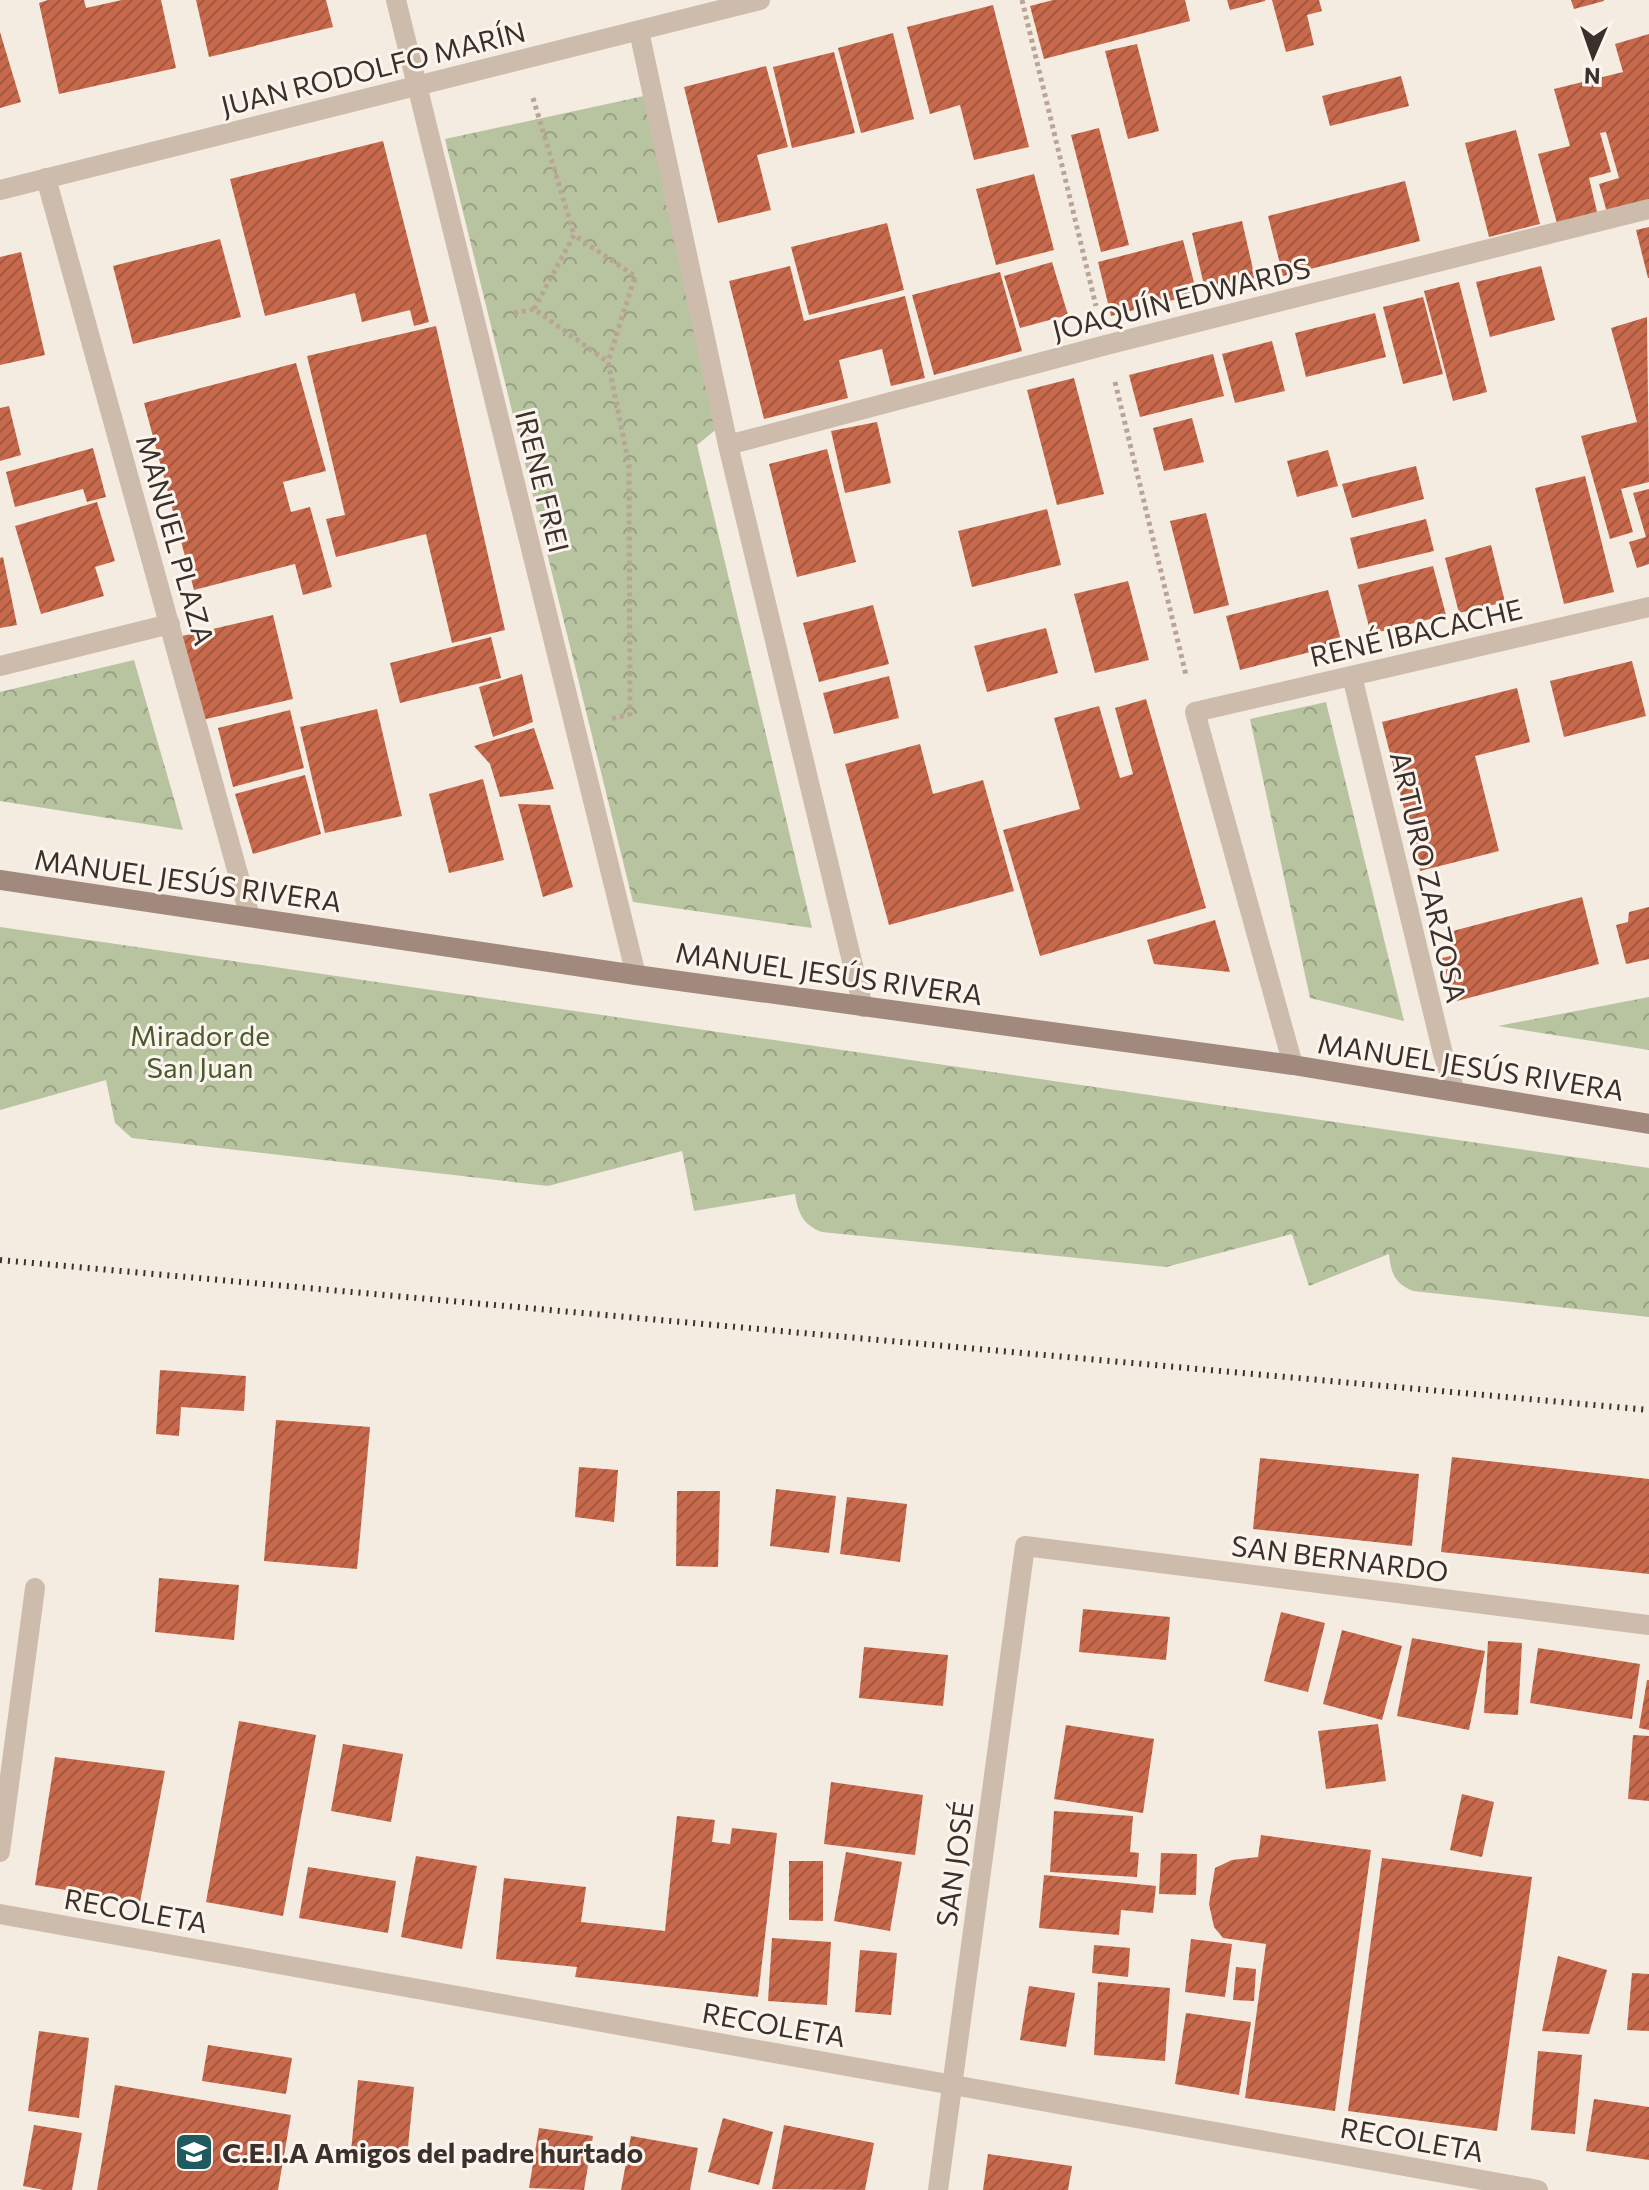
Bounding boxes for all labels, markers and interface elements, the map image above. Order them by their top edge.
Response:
street label: JUAN RODOLFO MARÍN [217,14,529,122]
north arrow [1553,16,1633,96]
text: N [1584,63,1601,90]
street label: JOAQUÍN EDWARDS [1049,249,1313,347]
street label: IRENE FREI [509,406,577,556]
street label: MANUEL PLAZA [130,431,222,649]
street label: RENÉ IBACACHE [1306,591,1526,673]
street label: ARTURO ZARZOSA [1384,748,1474,1006]
street label: MANUEL JESÚS RIVERA [32,842,344,918]
street label: MANUEL JESÚS RIVERA [673,935,985,1011]
park label: Mirador de San Juan [130,1018,270,1084]
street label: MANUEL JESÚS RIVERA [1315,1025,1627,1107]
street label: SAN BERNARDO [1230,1528,1450,1588]
street label: SAN JOSÉ [928,1799,980,1929]
street label: RECOLETA [62,1881,210,1939]
street label: RECOLETA [700,1995,848,2053]
street label: RECOLETA [1338,2110,1486,2168]
school or university icon: C.E.I.A Amigos del padre hurtado [173,2131,215,2173]
place label: C.E.I.A Amigos del padre hurtado [222,2135,643,2169]

